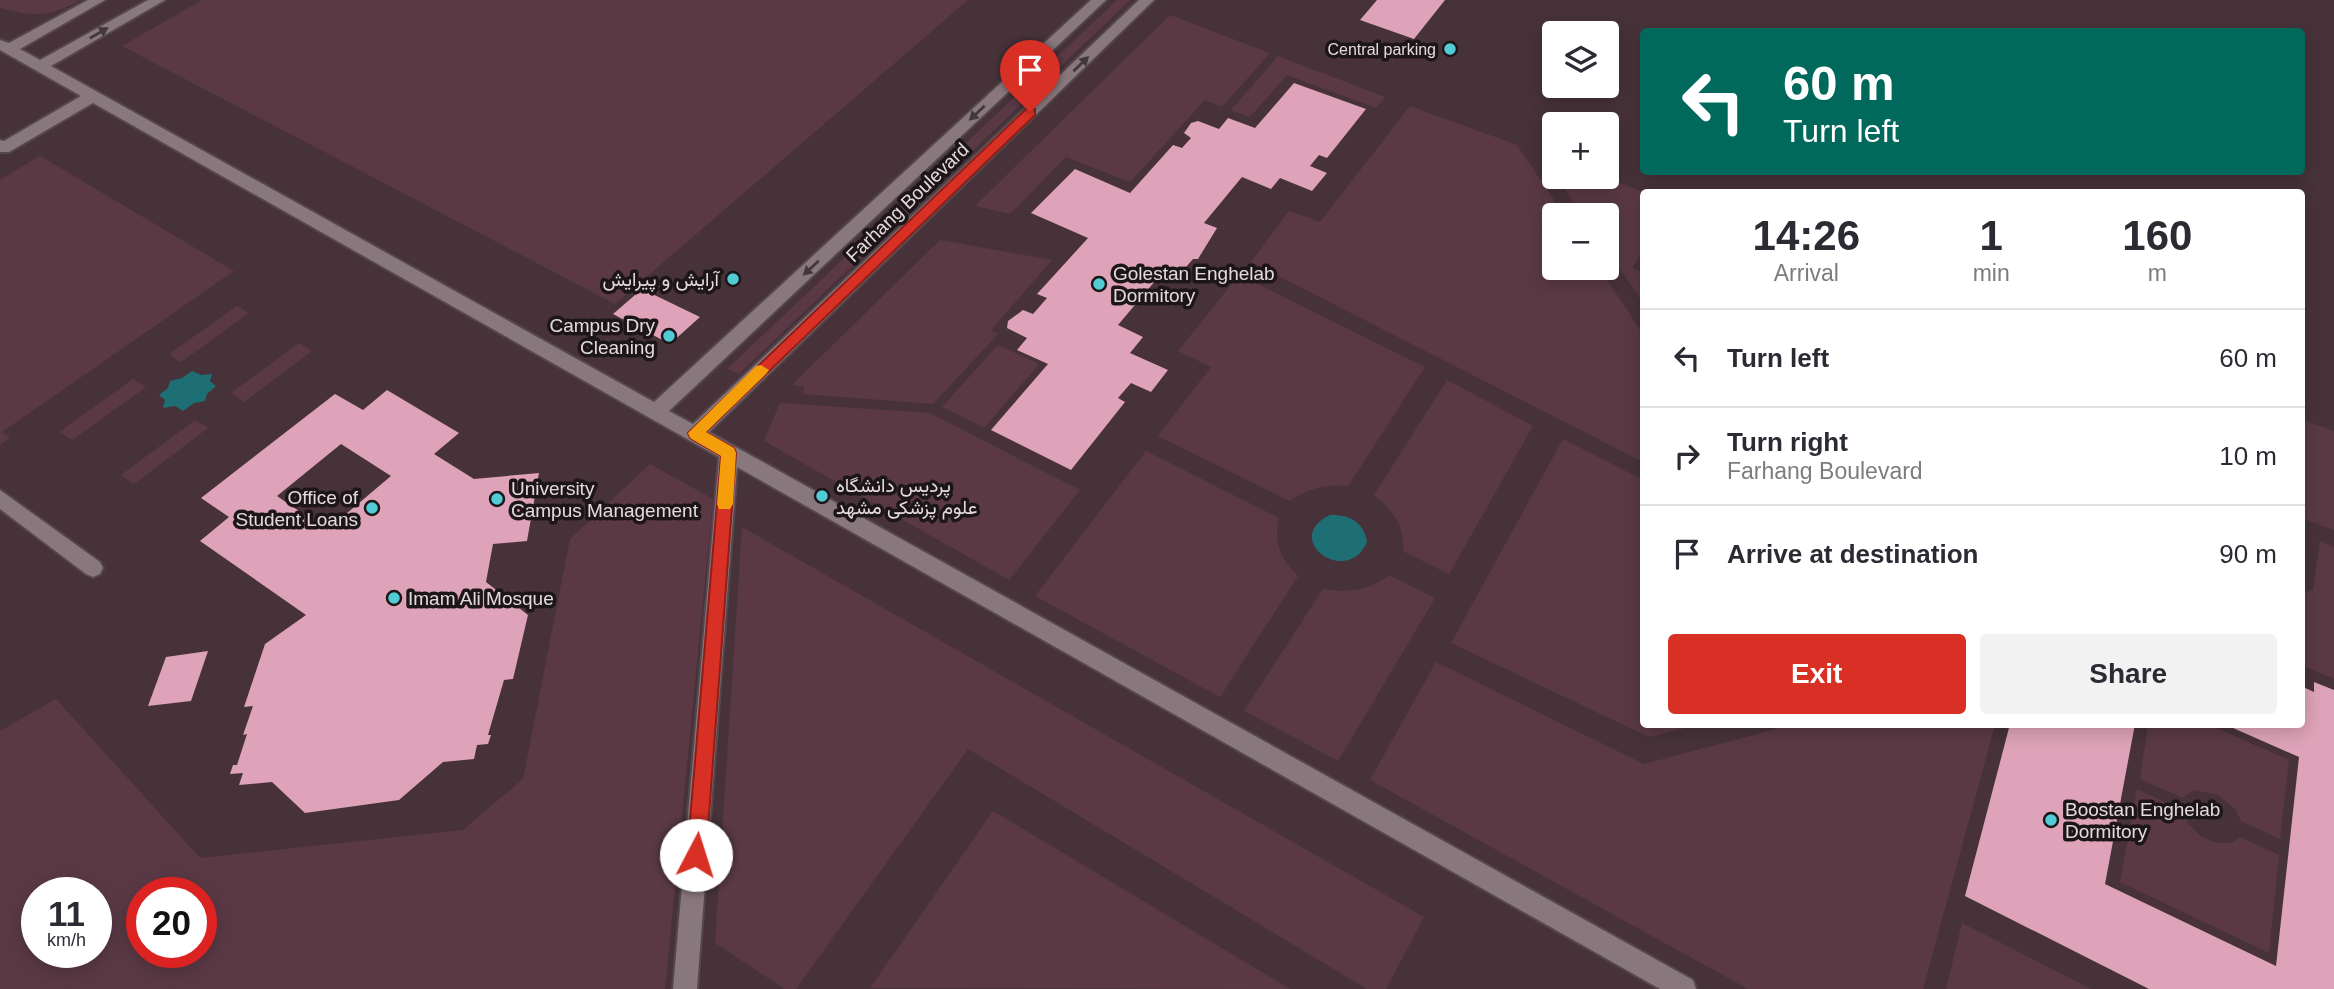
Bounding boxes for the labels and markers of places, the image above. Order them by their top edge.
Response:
pin [1000,40,1060,112]
place label: Central parking [1328,41,1436,58]
marker: Central parking [1442,41,1458,57]
place label: Golestan Enghelab Dormitory [1113,263,1275,306]
place label: آرایش و پیرایش [603,269,721,293]
marker: آرایش و پیرایش [725,271,741,287]
marker: Golestan Enghelab Dormitory [1091,276,1107,292]
place label: Campus Dry Cleaning [549,315,655,358]
marker: Campus Dry Cleaning [661,328,677,344]
place label: پردیس دانشگاه علوم پزشکی مشهد [836,475,977,521]
place label: University Campus Management [511,478,699,521]
place label: Office of Student Loans [235,487,359,530]
marker: پردیس دانشگاه علوم پزشکی مشهد [814,488,830,504]
marker: University Campus Management [489,491,505,507]
marker: Office of Student Loans [364,500,380,516]
place label: Imam Ali Mosque [408,588,554,609]
marker: Imam Ali Mosque [386,590,402,606]
place label: Boostan Enghelab Dormitory [2065,799,2220,842]
marker: Boostan Enghelab Dormitory [2043,812,2059,828]

